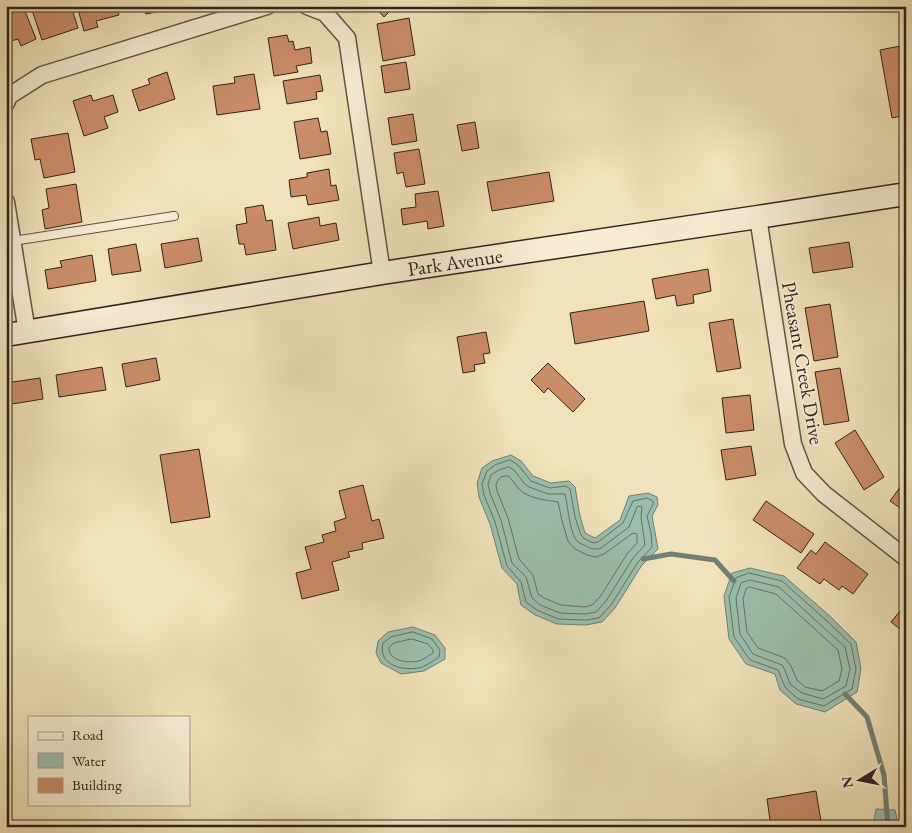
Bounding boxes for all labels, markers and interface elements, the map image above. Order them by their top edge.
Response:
street label: Park Avenue [406,242,504,282]
street label: Pheasant Creek Drive [776,280,830,447]
legend [28,716,190,806]
text: Road [72,725,104,744]
text: Water [72,751,106,770]
north arrow [834,756,884,806]
text: N [837,774,857,789]
text: Building [72,775,122,794]

